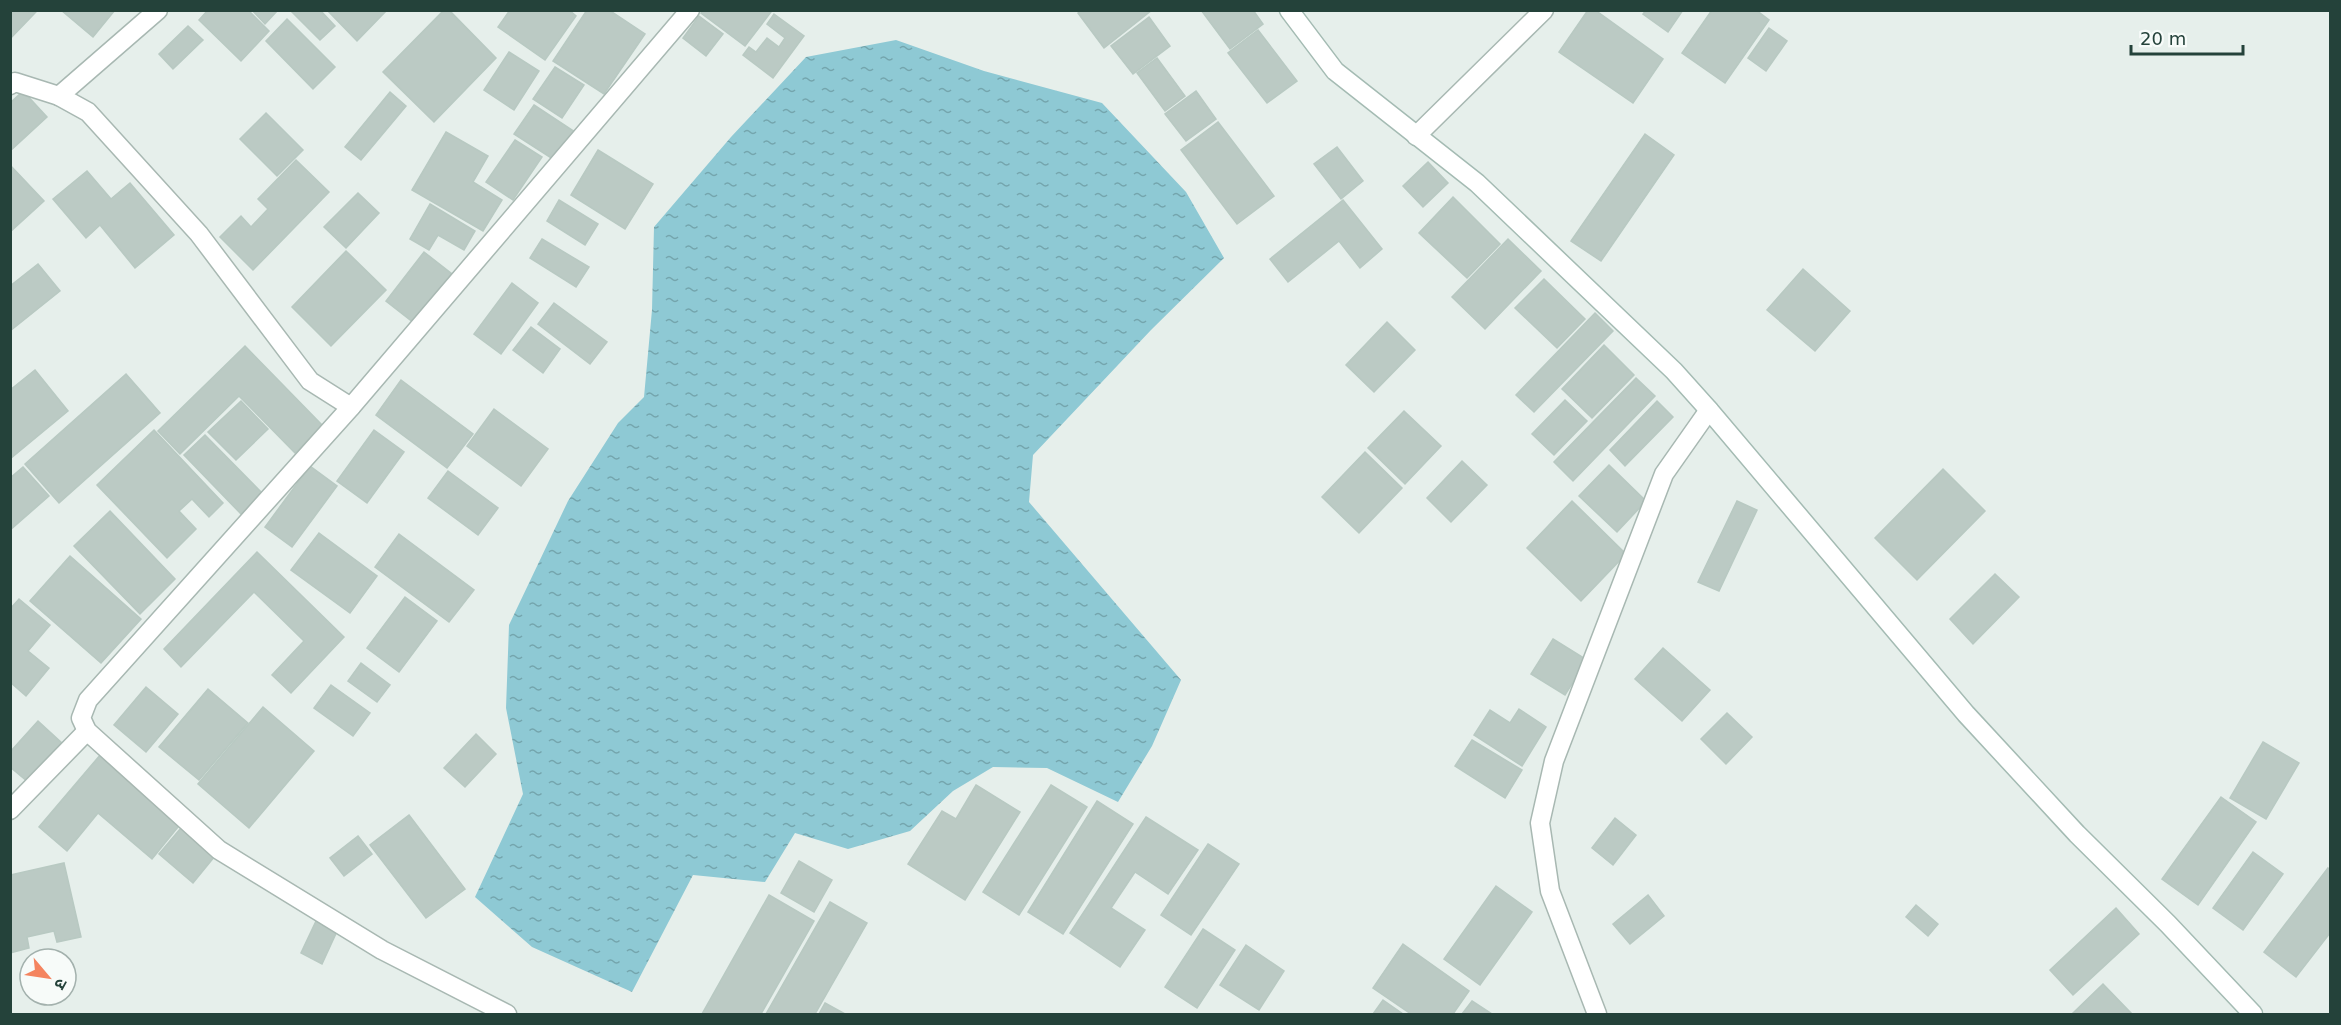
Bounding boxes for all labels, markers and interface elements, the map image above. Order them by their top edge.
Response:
scale bar [2131,18,2244,56]
text: 20 m [2140,28,2186,49]
north arrow [18,947,78,1007]
text: उ [50,975,71,993]

